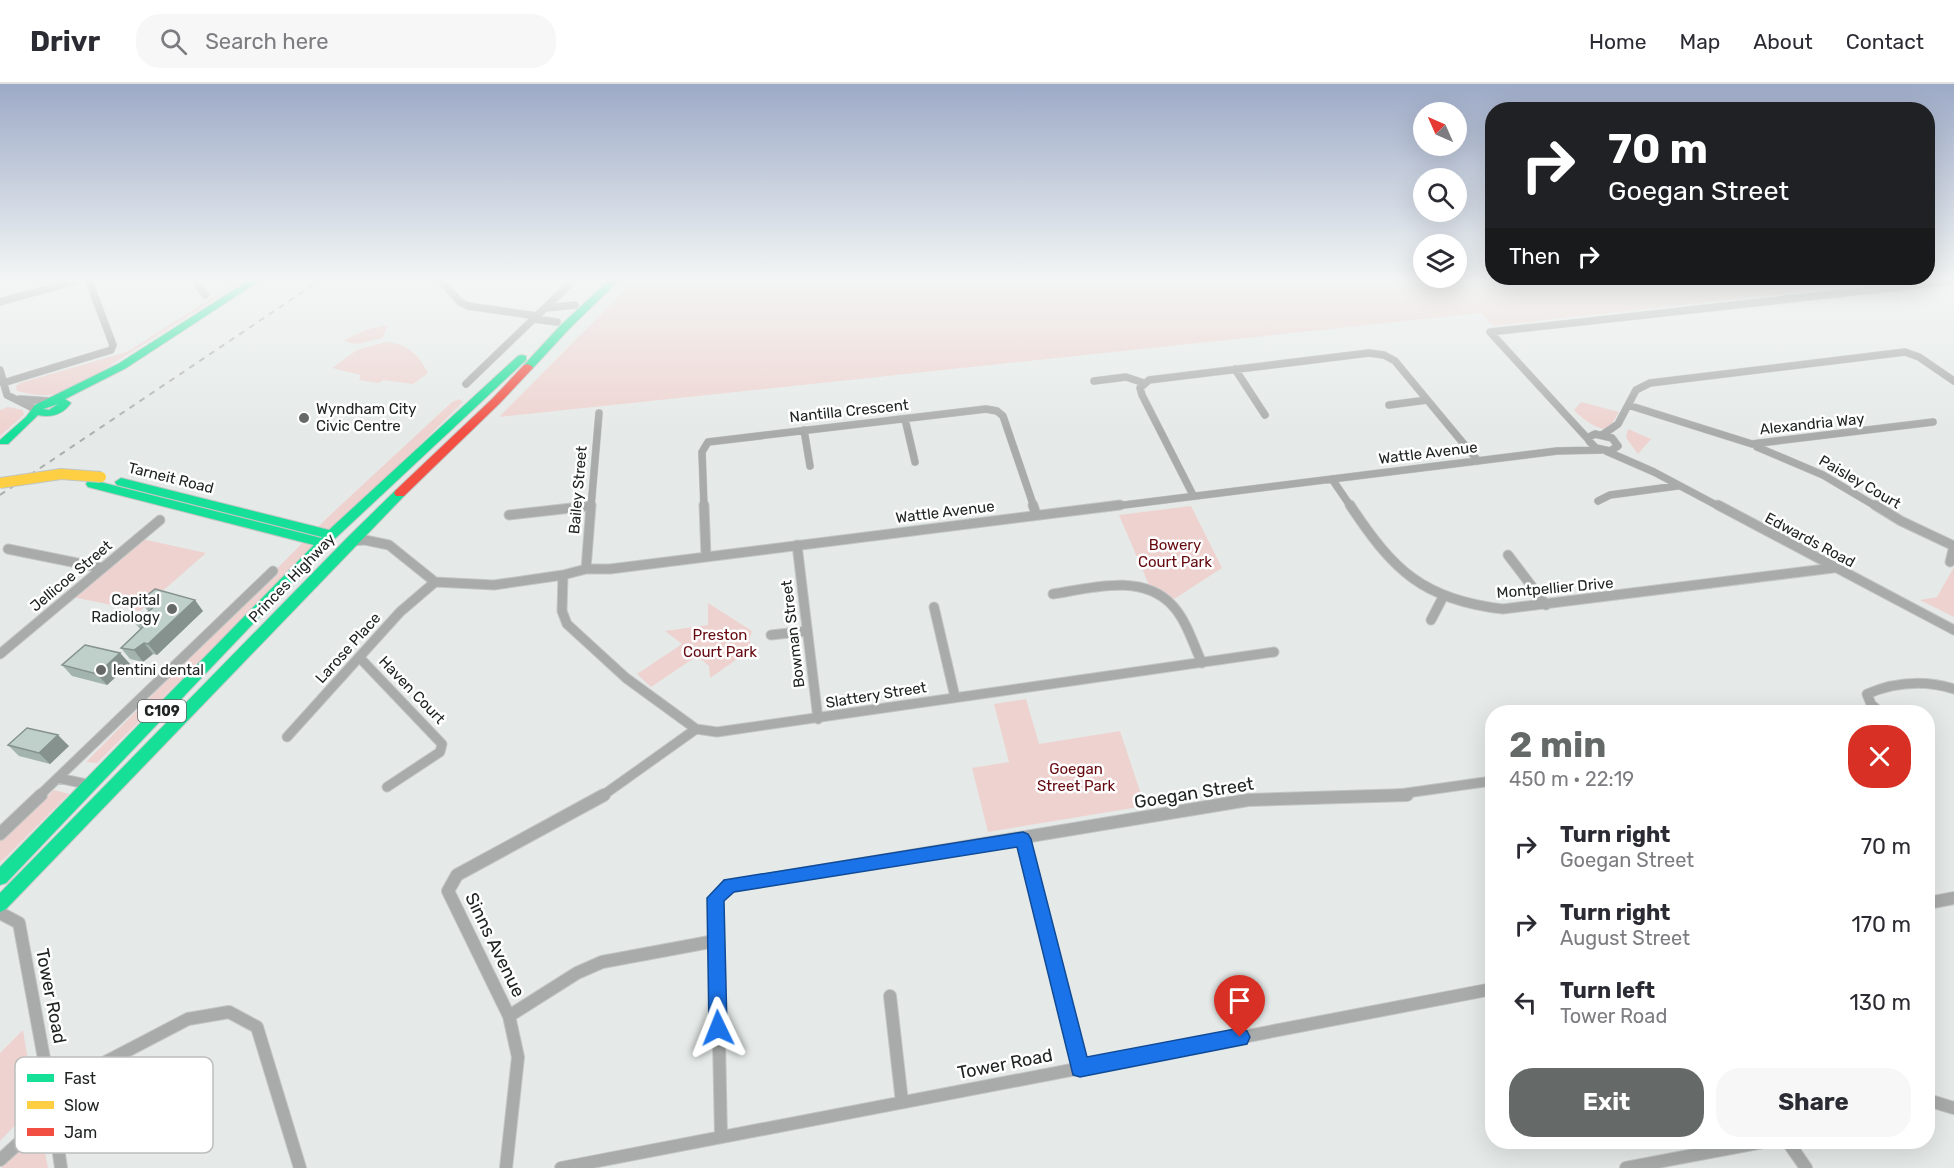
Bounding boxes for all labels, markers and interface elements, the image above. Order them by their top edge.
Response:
search box [136,14,556,68]
text: Drivr [30,25,100,58]
icon: search [157,25,190,58]
text: Search here [205,28,329,55]
text: Home [1589,29,1646,54]
text: Map [1679,29,1720,54]
text: About [1753,29,1813,54]
text: Contact [1846,29,1924,54]
north arrow [1413,102,1467,156]
map controls [1413,102,1467,288]
text: 70 m [1608,124,1708,174]
icon: right [1509,126,1587,204]
button: search [1413,168,1467,222]
text: Goegan Street [1608,175,1789,207]
button: layers [1413,234,1467,288]
icon: right [1572,240,1605,273]
text: Then [1509,243,1560,270]
street label: Nantilla Crescent [789,396,910,426]
place label: Wyndham City Civic Centre [316,400,417,435]
street label: Alexandria Way [1759,410,1865,438]
marker: Wyndham City Civic Centre [297,411,311,425]
street label: Wattle Avenue [1378,438,1478,468]
street label: Bailey Street [565,445,591,535]
street label: Paisley Court [1816,451,1904,513]
street label: Tarneit Road [126,459,216,497]
street label: Wattle Avenue [895,497,995,527]
street label: Edwards Road [1762,509,1858,571]
street label: Princes Highway [245,530,339,626]
park label: Bowery Court Park [1138,536,1212,571]
street label: Jellicoe Street [26,537,116,615]
street label: Montpellier Drive [1496,574,1614,602]
street label: Bowman Street [777,579,809,689]
place label: Capital Radiology [91,591,160,626]
marker: Capital Radiology [165,602,179,616]
street label: Larose Place [312,609,384,687]
park label: Preston Court Park [683,626,757,661]
street label: Haven Court [375,652,449,728]
place label: lentini dental [113,661,204,679]
marker: lentini dental [94,663,108,677]
street label: Slattery Street [824,678,928,712]
road number: C109 [138,700,186,722]
text: 2 min [1509,723,1607,766]
button: close [1848,725,1911,788]
park label: Goegan Street Park [1037,760,1115,795]
text: 450 m · 22:19 [1509,767,1634,791]
street label: Goegan Street [1133,773,1255,813]
text: Turn right [1560,821,1670,848]
icon: right [1509,830,1542,863]
text: 70 m [1861,833,1911,860]
text: Goegan Street [1560,848,1694,872]
street label: Sinns Avenue [460,889,530,1001]
text: Turn right [1560,899,1670,926]
icon: right [1509,908,1542,941]
text: 170 m [1851,911,1911,938]
text: August Street [1560,926,1690,950]
street label: Tower Road [31,947,71,1045]
pin [1214,975,1265,1037]
text: Turn left [1560,977,1655,1004]
icon: arrive [1223,984,1256,1017]
icon: left [1509,986,1542,1019]
text: 130 m [1849,989,1911,1016]
position arrow [686,996,750,1060]
text: Tower Road [1560,1004,1667,1028]
street label: Tower Road [956,1044,1054,1084]
legend [15,1057,213,1153]
button: Exit [1509,1068,1704,1137]
button: Share [1716,1068,1911,1137]
text: Fast [64,1069,96,1088]
text: Slow [64,1096,100,1115]
text: Jam [64,1123,97,1142]

